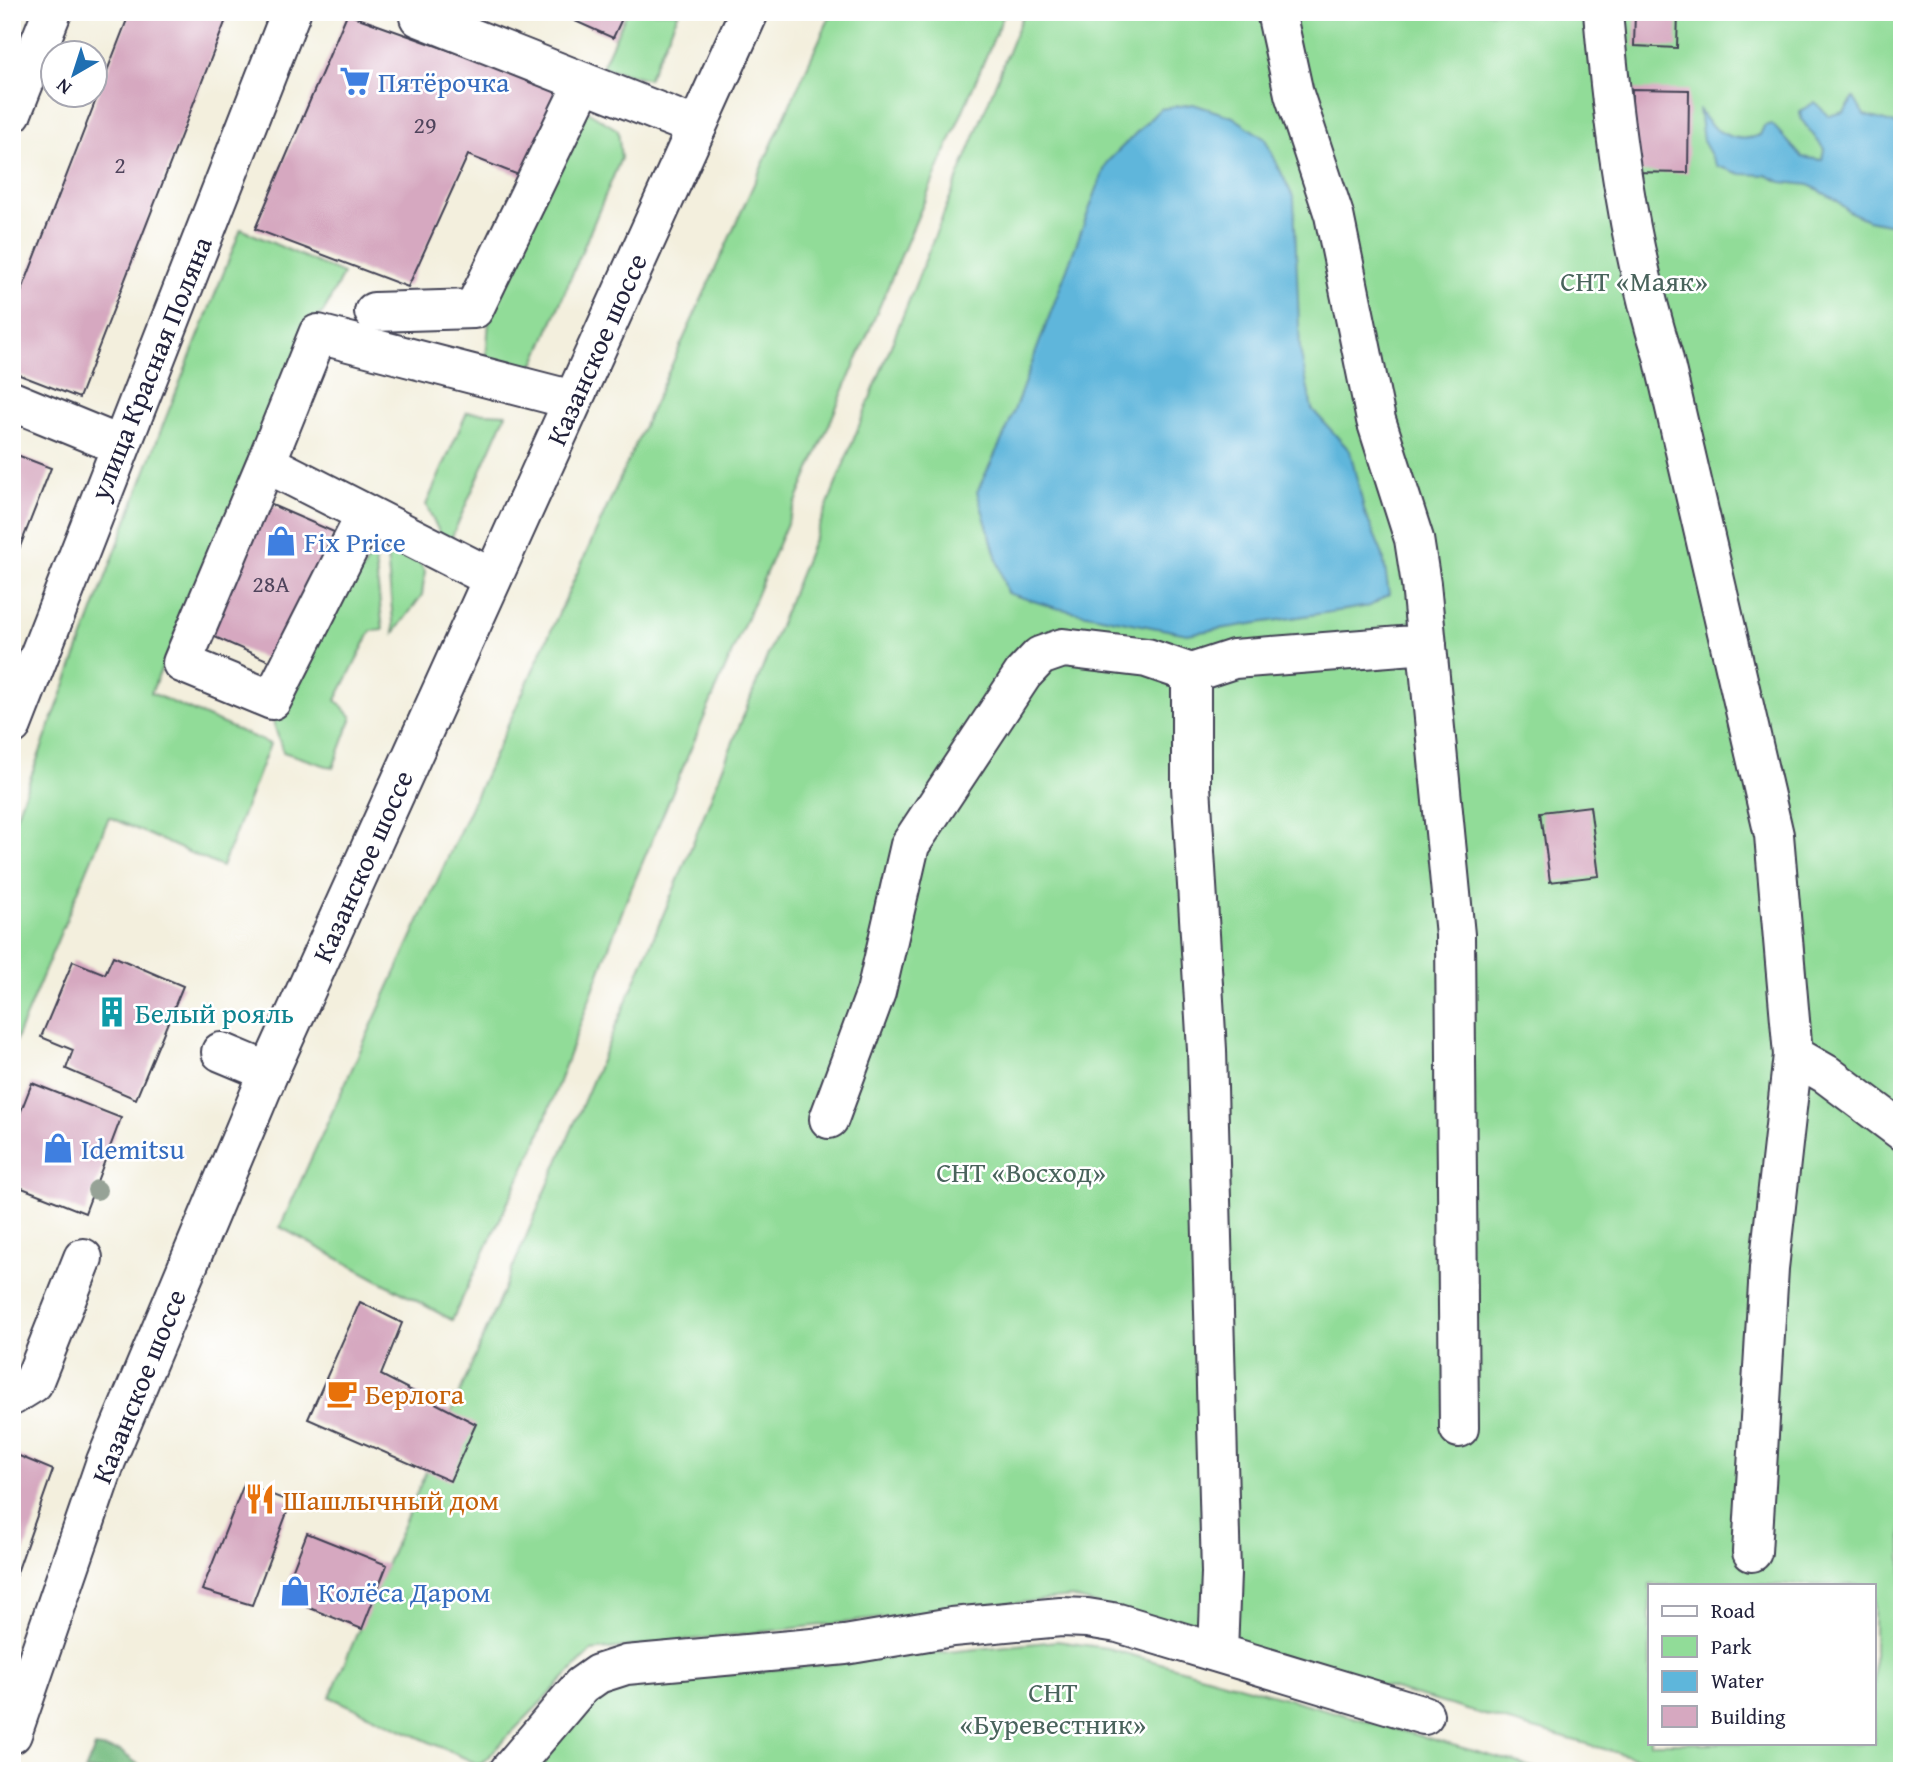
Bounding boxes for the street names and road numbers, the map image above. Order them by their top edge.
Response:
street label: улица Красная Поляна [78,229,222,507]
street label: Казанское шоссе [535,246,657,452]
street label: Казанское шоссе [301,763,423,969]
street label: Казанское шоссе [80,1283,196,1489]

